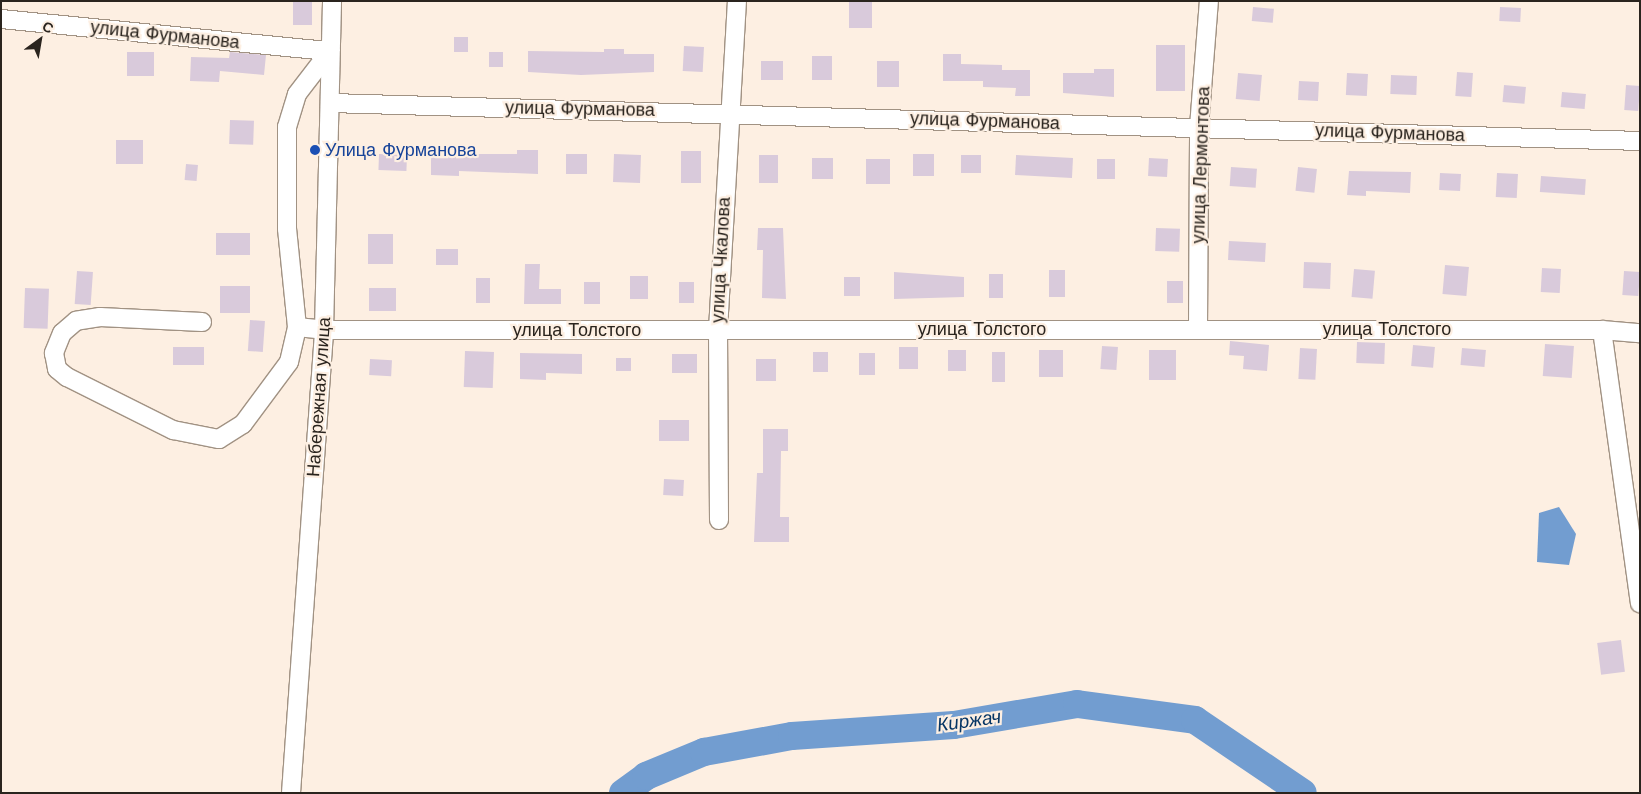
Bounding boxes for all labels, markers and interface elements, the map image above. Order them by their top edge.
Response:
north arrow [15,15,65,65]
street label: улица Фурманова [89,16,241,54]
text: С [39,18,56,37]
street label: улица Лермонтова [1187,86,1215,244]
street label: улица Фурманова [505,97,655,121]
street label: улица Фурманова [910,108,1060,134]
street label: улица Фурманова [1315,120,1465,146]
place label: Улица Фурманова [325,139,476,161]
marker: Улица Фурманова [309,144,321,156]
street label: улица Чкалова [707,197,735,323]
street label: Набережная улица [303,316,335,478]
street label: улица Толстого [918,318,1046,340]
street label: улица Толстого [1323,318,1451,340]
street label: улица Толстого [513,319,641,341]
water label: Киржач [936,705,1002,737]

